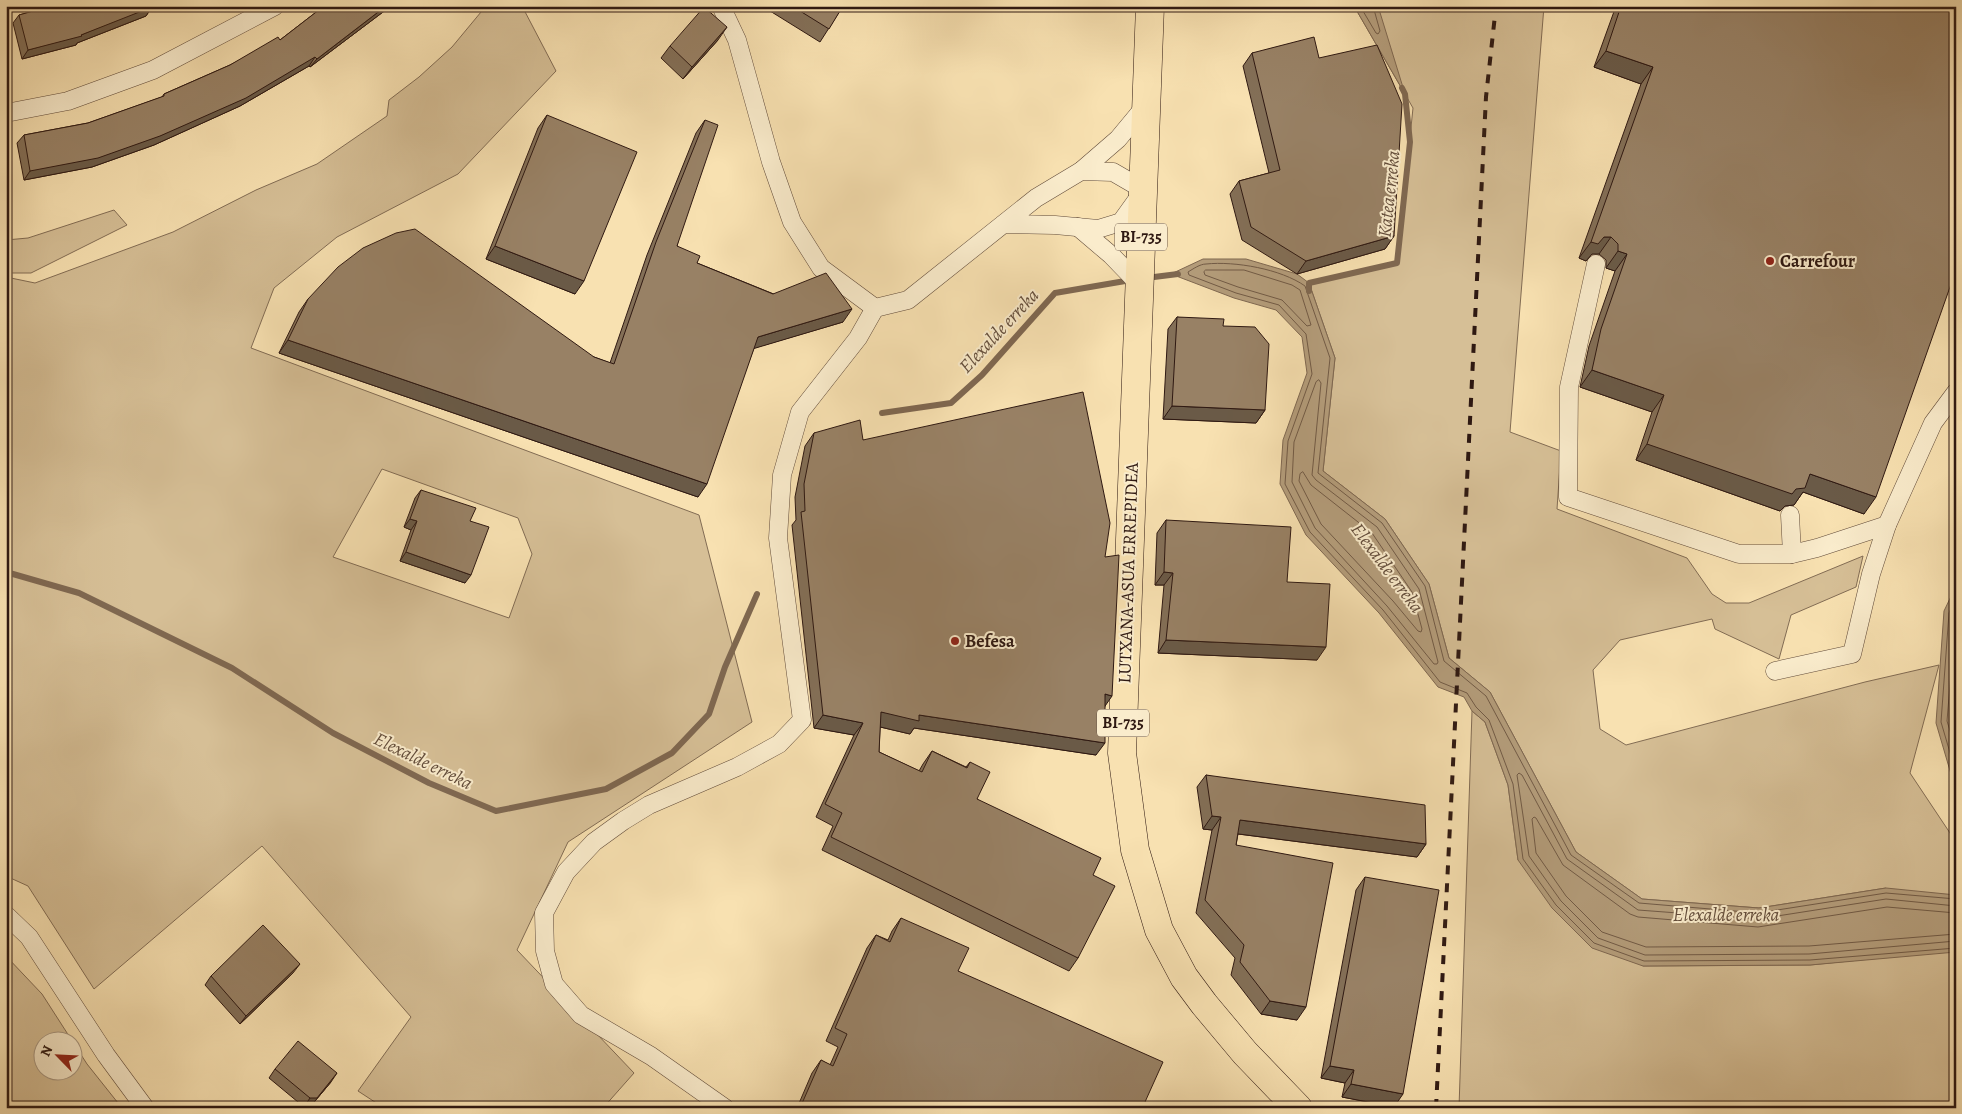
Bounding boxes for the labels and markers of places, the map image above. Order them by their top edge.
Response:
place label: Carrefour [1780,249,1856,273]
marker: Carrefour [1764,255,1776,267]
place label: Befesa [965,629,1015,653]
marker: Befesa [949,635,961,647]

